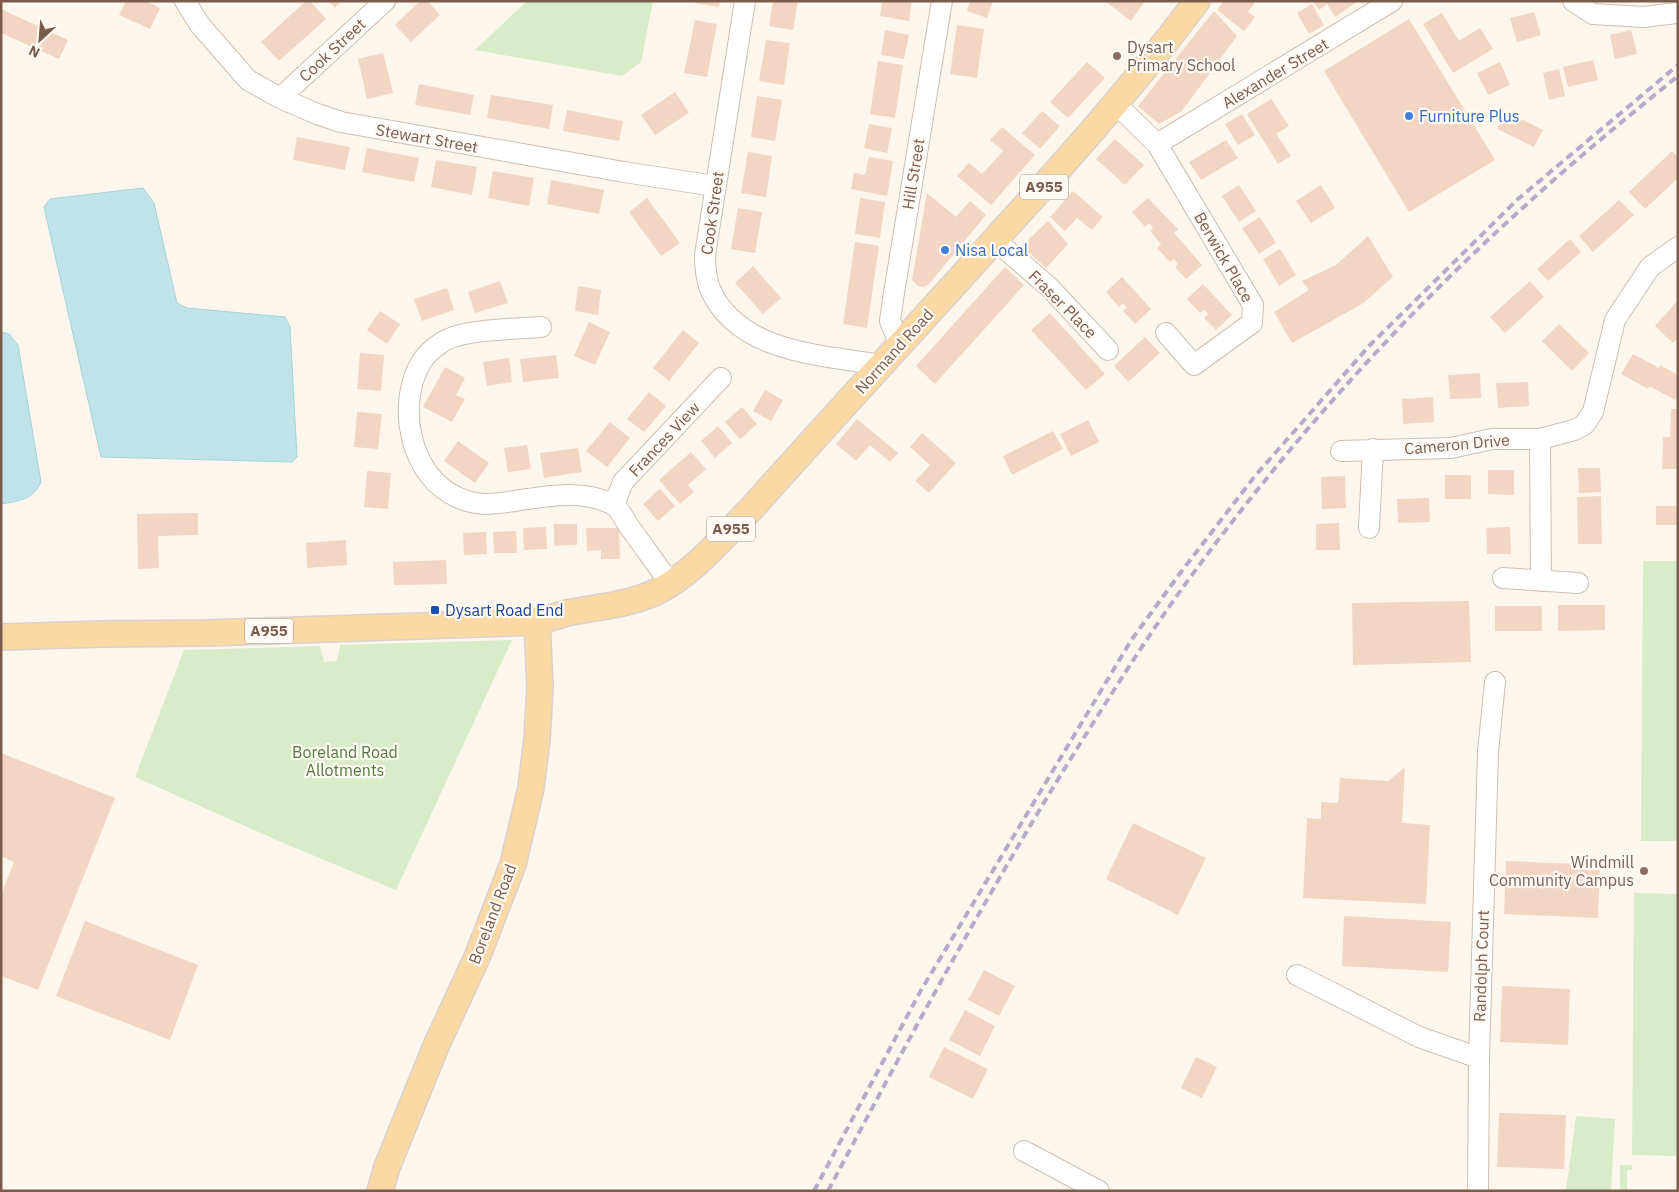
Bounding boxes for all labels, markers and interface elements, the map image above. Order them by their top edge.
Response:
street label: Cook Street [294,14,370,86]
north arrow [15,15,65,65]
street label: Alexander Street [1218,33,1332,113]
place label: Dysart Primary School [1127,37,1235,75]
text: N [26,41,43,62]
marker: Dysart Primary School [1111,50,1123,62]
place label: Furniture Plus [1419,106,1520,126]
marker: Furniture Plus [1403,110,1415,122]
street label: Stewart Street [374,119,480,157]
street label: Hill Street [898,137,928,211]
street label: Cook Street [696,170,728,256]
road number: A955 [1020,174,1068,200]
street label: Berwick Place [1190,208,1258,306]
place label: Nisa Local [955,240,1028,260]
marker: Nisa Local [939,244,951,256]
street label: Fraser Place [1025,266,1102,343]
street label: Normand Road [851,304,937,398]
street label: Frances View [624,397,704,481]
street label: Cameron Drive [1403,429,1511,459]
road number: A955 [707,516,755,542]
place label: Dysart Road End [445,600,564,620]
marker: Dysart Road End [429,604,441,616]
road number: A955 [245,618,293,644]
park label: Boreland Road Allotments [292,742,398,780]
place label: Windmill Community Campus [1489,852,1634,890]
street label: Boreland Road [464,861,520,967]
marker: Windmill Community Campus [1638,865,1650,877]
street label: Randolph Court [1469,910,1493,1022]

